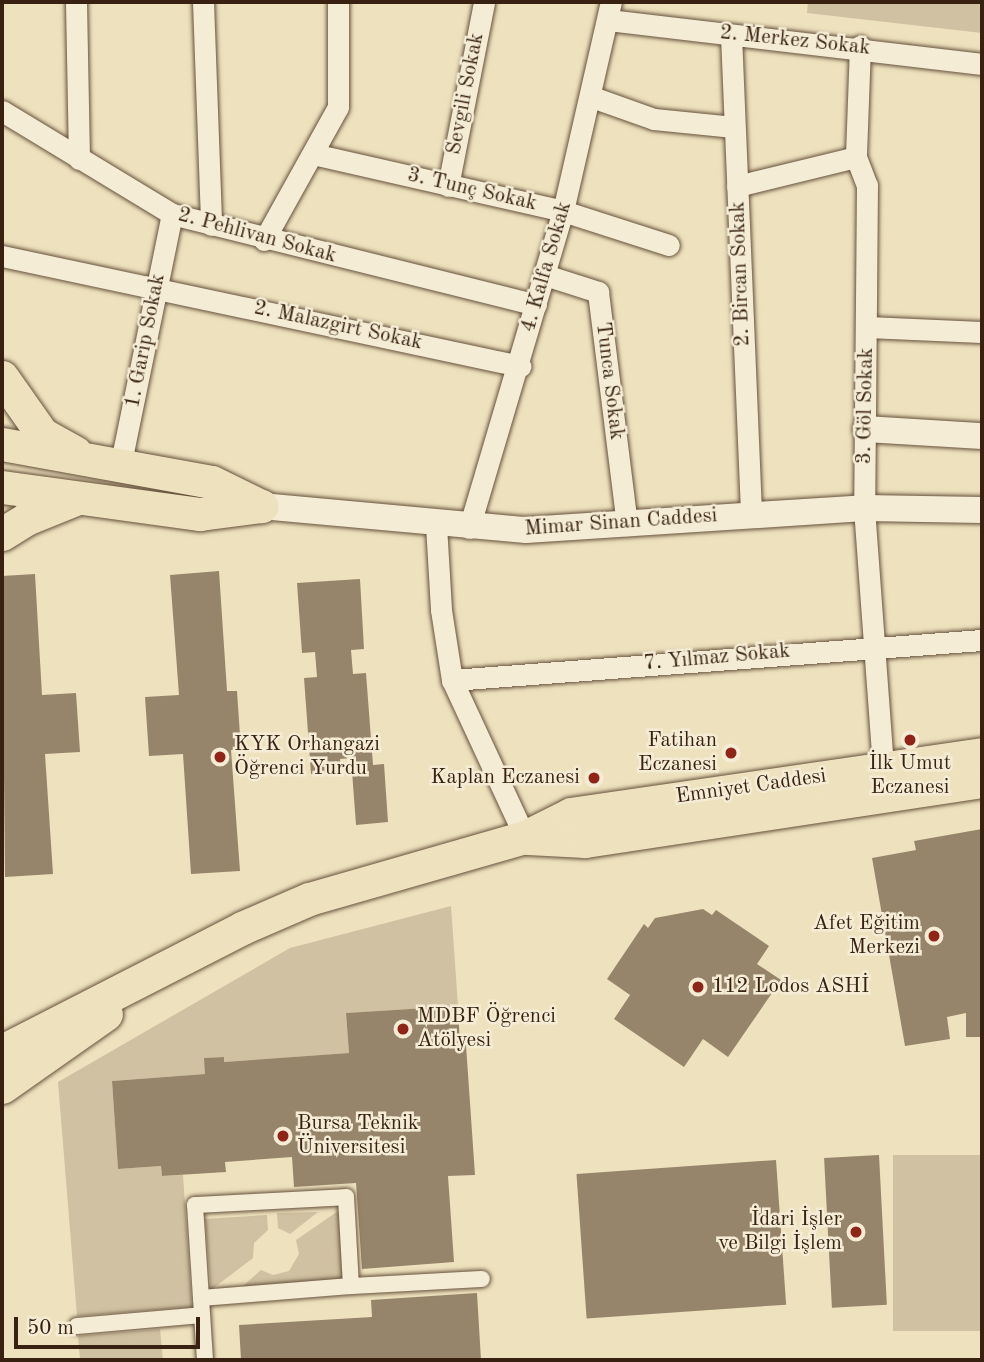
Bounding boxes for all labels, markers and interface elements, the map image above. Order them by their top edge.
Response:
street label: 2. Merkez Sokak [719,21,871,61]
street label: Sevgili Sokak [442,31,490,157]
street label: 3. Tunç Sokak [405,163,539,217]
street label: 4. Kalfa Sokak [516,199,578,335]
street label: 2. Bircan Sokak [726,201,756,347]
street label: 2. Pehlivan Sokak [175,203,339,269]
street label: 1. Garip Sokak [121,272,171,410]
street label: 2. Malazgirt Sokak [251,296,425,356]
street label: Tunca Sokak [589,321,629,441]
street label: 3. Göl Sokak [852,347,880,465]
street label: Mimar Sinan Caddesi [524,504,718,542]
street label: 7. Yılmaz Sokak [643,639,791,677]
place label: Fatihan Eczanesi [638,728,717,778]
place label: KYK Orhangazi Öğrenci Yurdu [234,732,380,782]
marker: İlk Umut Eczanesi [902,732,918,748]
marker: Fatihan Eczanesi [723,745,739,761]
marker: KYK Orhangazi Öğrenci Yurdu [212,749,228,765]
place label: İlk Umut Eczanesi [869,751,951,801]
street label: Emniyet Caddesi [674,764,828,810]
place label: Kaplan Eczanesi [431,765,580,791]
marker: Kaplan Eczanesi [586,770,602,786]
place label: Afet Eğitim Merkezi [813,911,920,961]
marker: Afet Eğitim Merkezi [926,928,942,944]
place label: 112 Lodos ASHİ [712,974,869,1000]
marker: 112 Lodos ASHİ [690,979,706,995]
place label: MDBF Öğrenci Atölyesi [417,1004,556,1054]
marker: MDBF Öğrenci Atölyesi [395,1021,411,1037]
place label: Bursa Teknik Üniversitesi [297,1111,419,1161]
marker: Bursa Teknik Üniversitesi [275,1128,291,1144]
place label: İdari İşler ve Bilgi İşlem [718,1207,842,1257]
marker: İdari İşler ve Bilgi İşlem [848,1224,864,1240]
scale bar [18,1302,203,1346]
text: 50 m [27,1318,74,1339]

